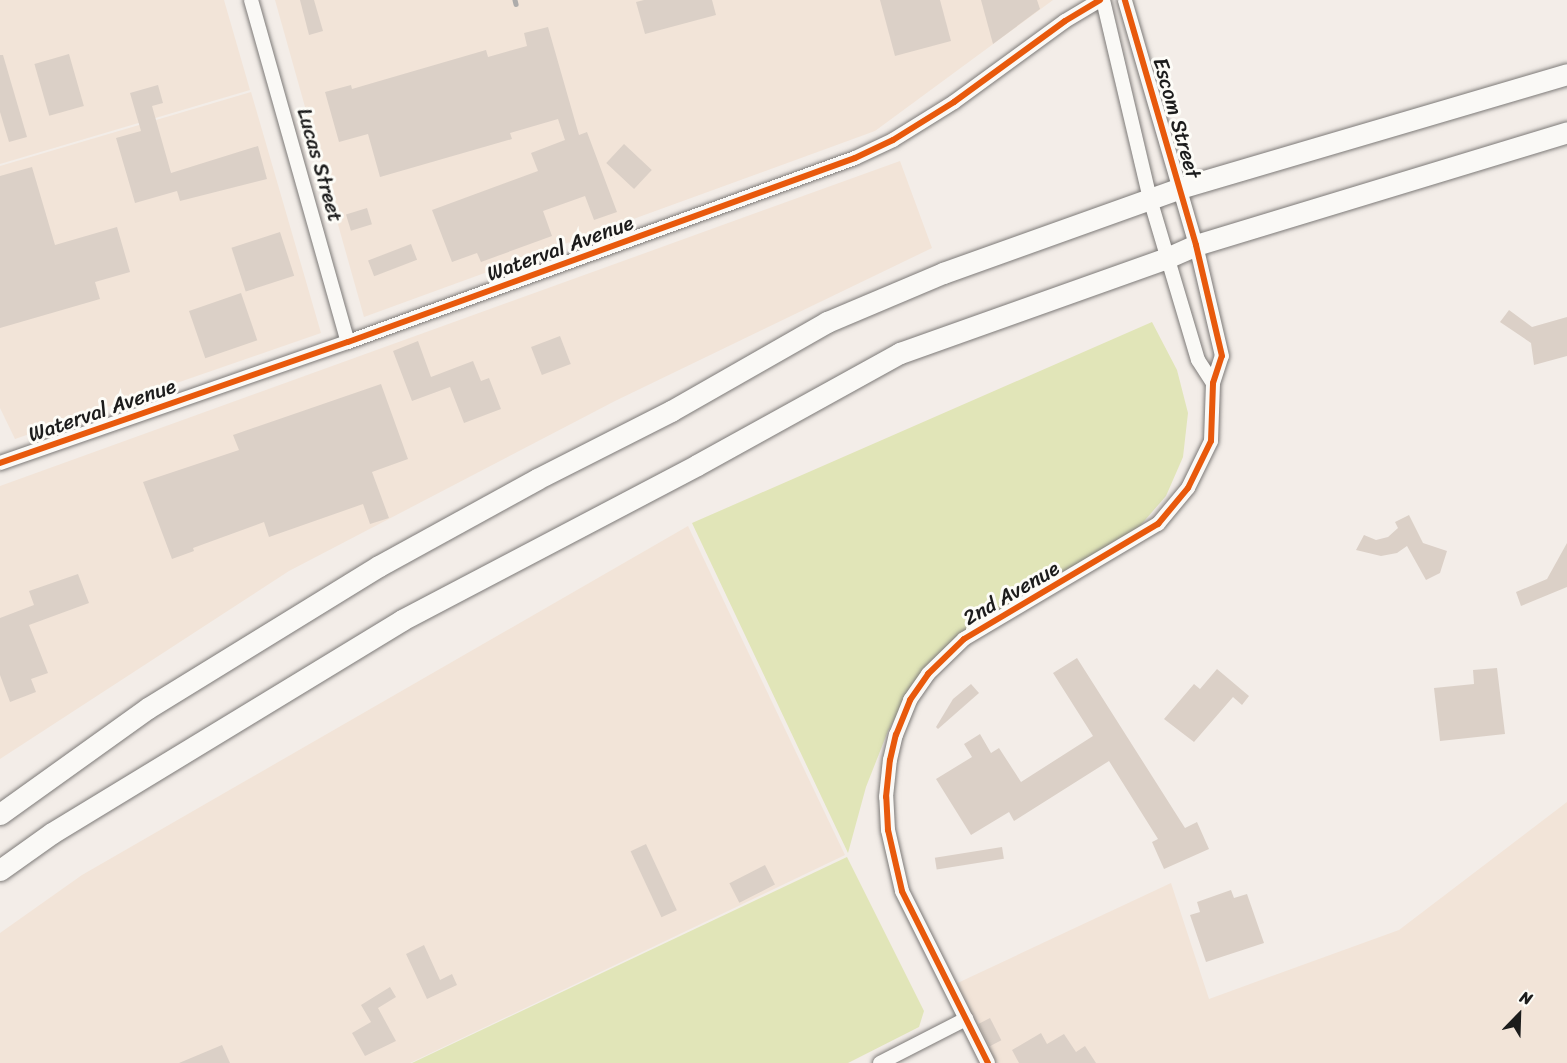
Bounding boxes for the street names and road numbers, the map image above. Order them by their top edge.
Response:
street label: Escom Street [1148,54,1206,182]
street label: Lucas Street [292,105,348,225]
street label: Waterval Avenue [483,210,637,286]
street label: Waterval Avenue [25,373,179,447]
street label: 2nd Avenue [958,555,1064,631]

